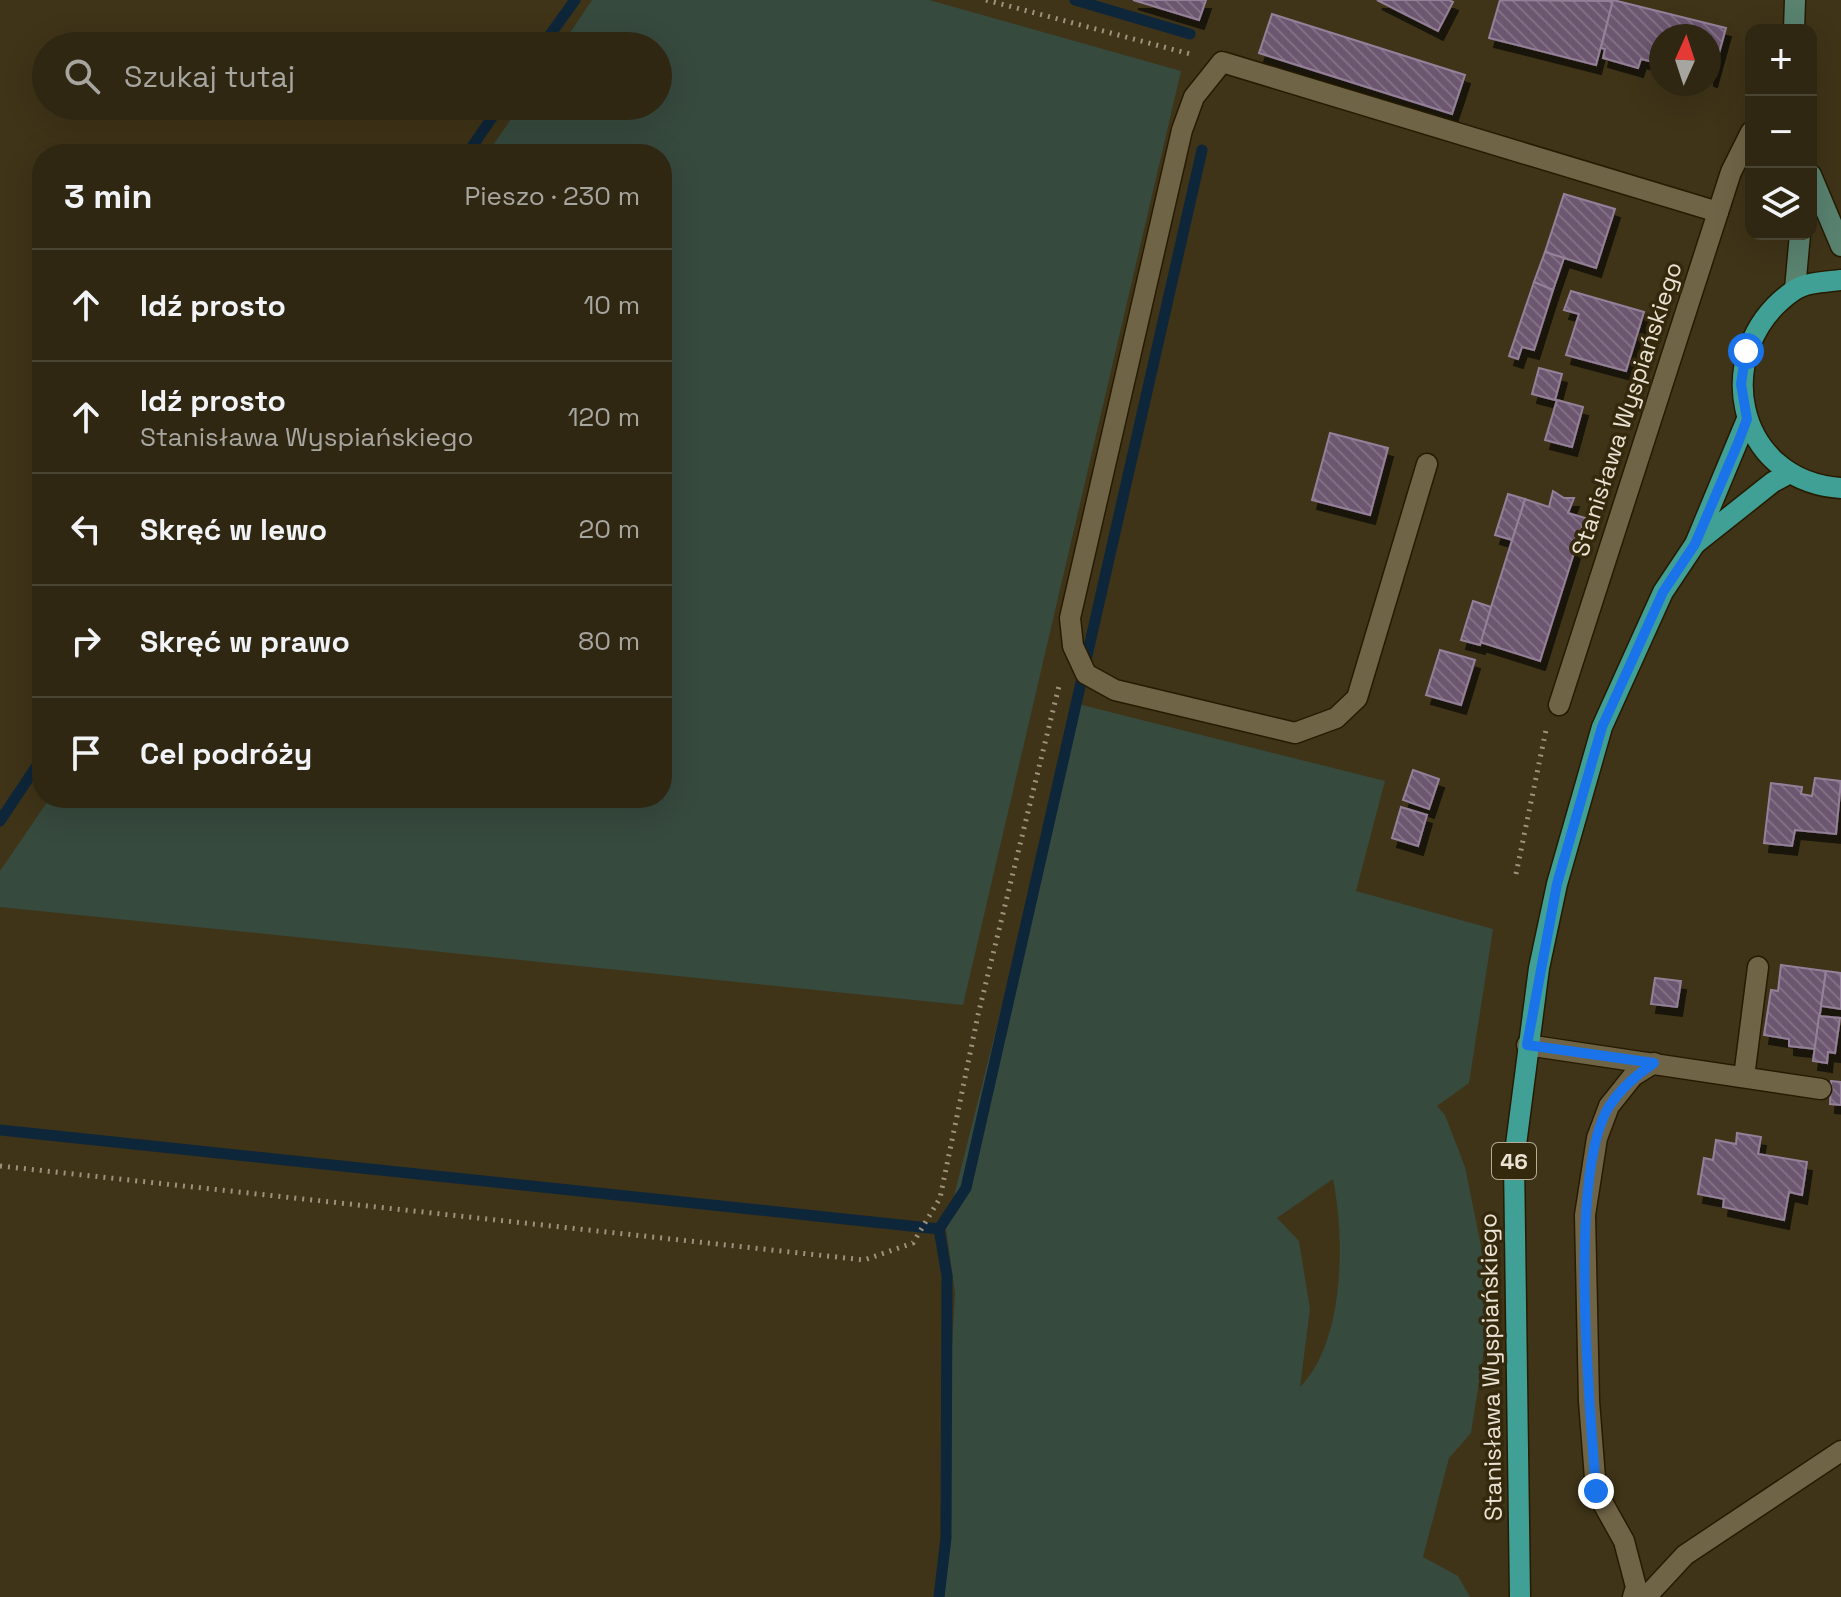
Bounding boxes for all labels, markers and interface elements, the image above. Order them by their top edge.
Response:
north arrow [1649,24,1721,96]
map controls [1745,24,1817,240]
button: + [1745,24,1817,96]
search box [32,32,672,120]
icon: search [60,54,104,98]
text: Szukaj tutaj [124,57,295,96]
button: − [1745,96,1817,168]
button: layers [1745,168,1817,240]
text: 3 min [64,175,152,218]
text: Pieszo · 230 m [465,179,640,213]
street label: Stanisława Wyspiańskiego [1564,258,1689,560]
icon: ahead [64,283,108,327]
text: Idź prosto [140,286,286,325]
text: 10 m [583,288,640,322]
route start [1728,333,1764,369]
text: Idź prosto [140,381,286,420]
icon: ahead [64,395,108,439]
text: 120 m [568,400,640,434]
text: Stanisława Wyspiańskiego [140,420,474,454]
icon: left [64,507,108,551]
text: Skręć w lewo [140,510,327,549]
text: 20 m [579,512,640,546]
icon: right [64,619,108,663]
text: Skręć w prawo [140,622,350,661]
text: 80 m [578,624,640,658]
icon: arrive [64,731,108,775]
text: Cel podróży [140,734,312,773]
road number: 46 [1492,1143,1536,1179]
street label: Stanisława Wyspiańskiego [1472,1213,1509,1521]
route end [1578,1473,1614,1509]

